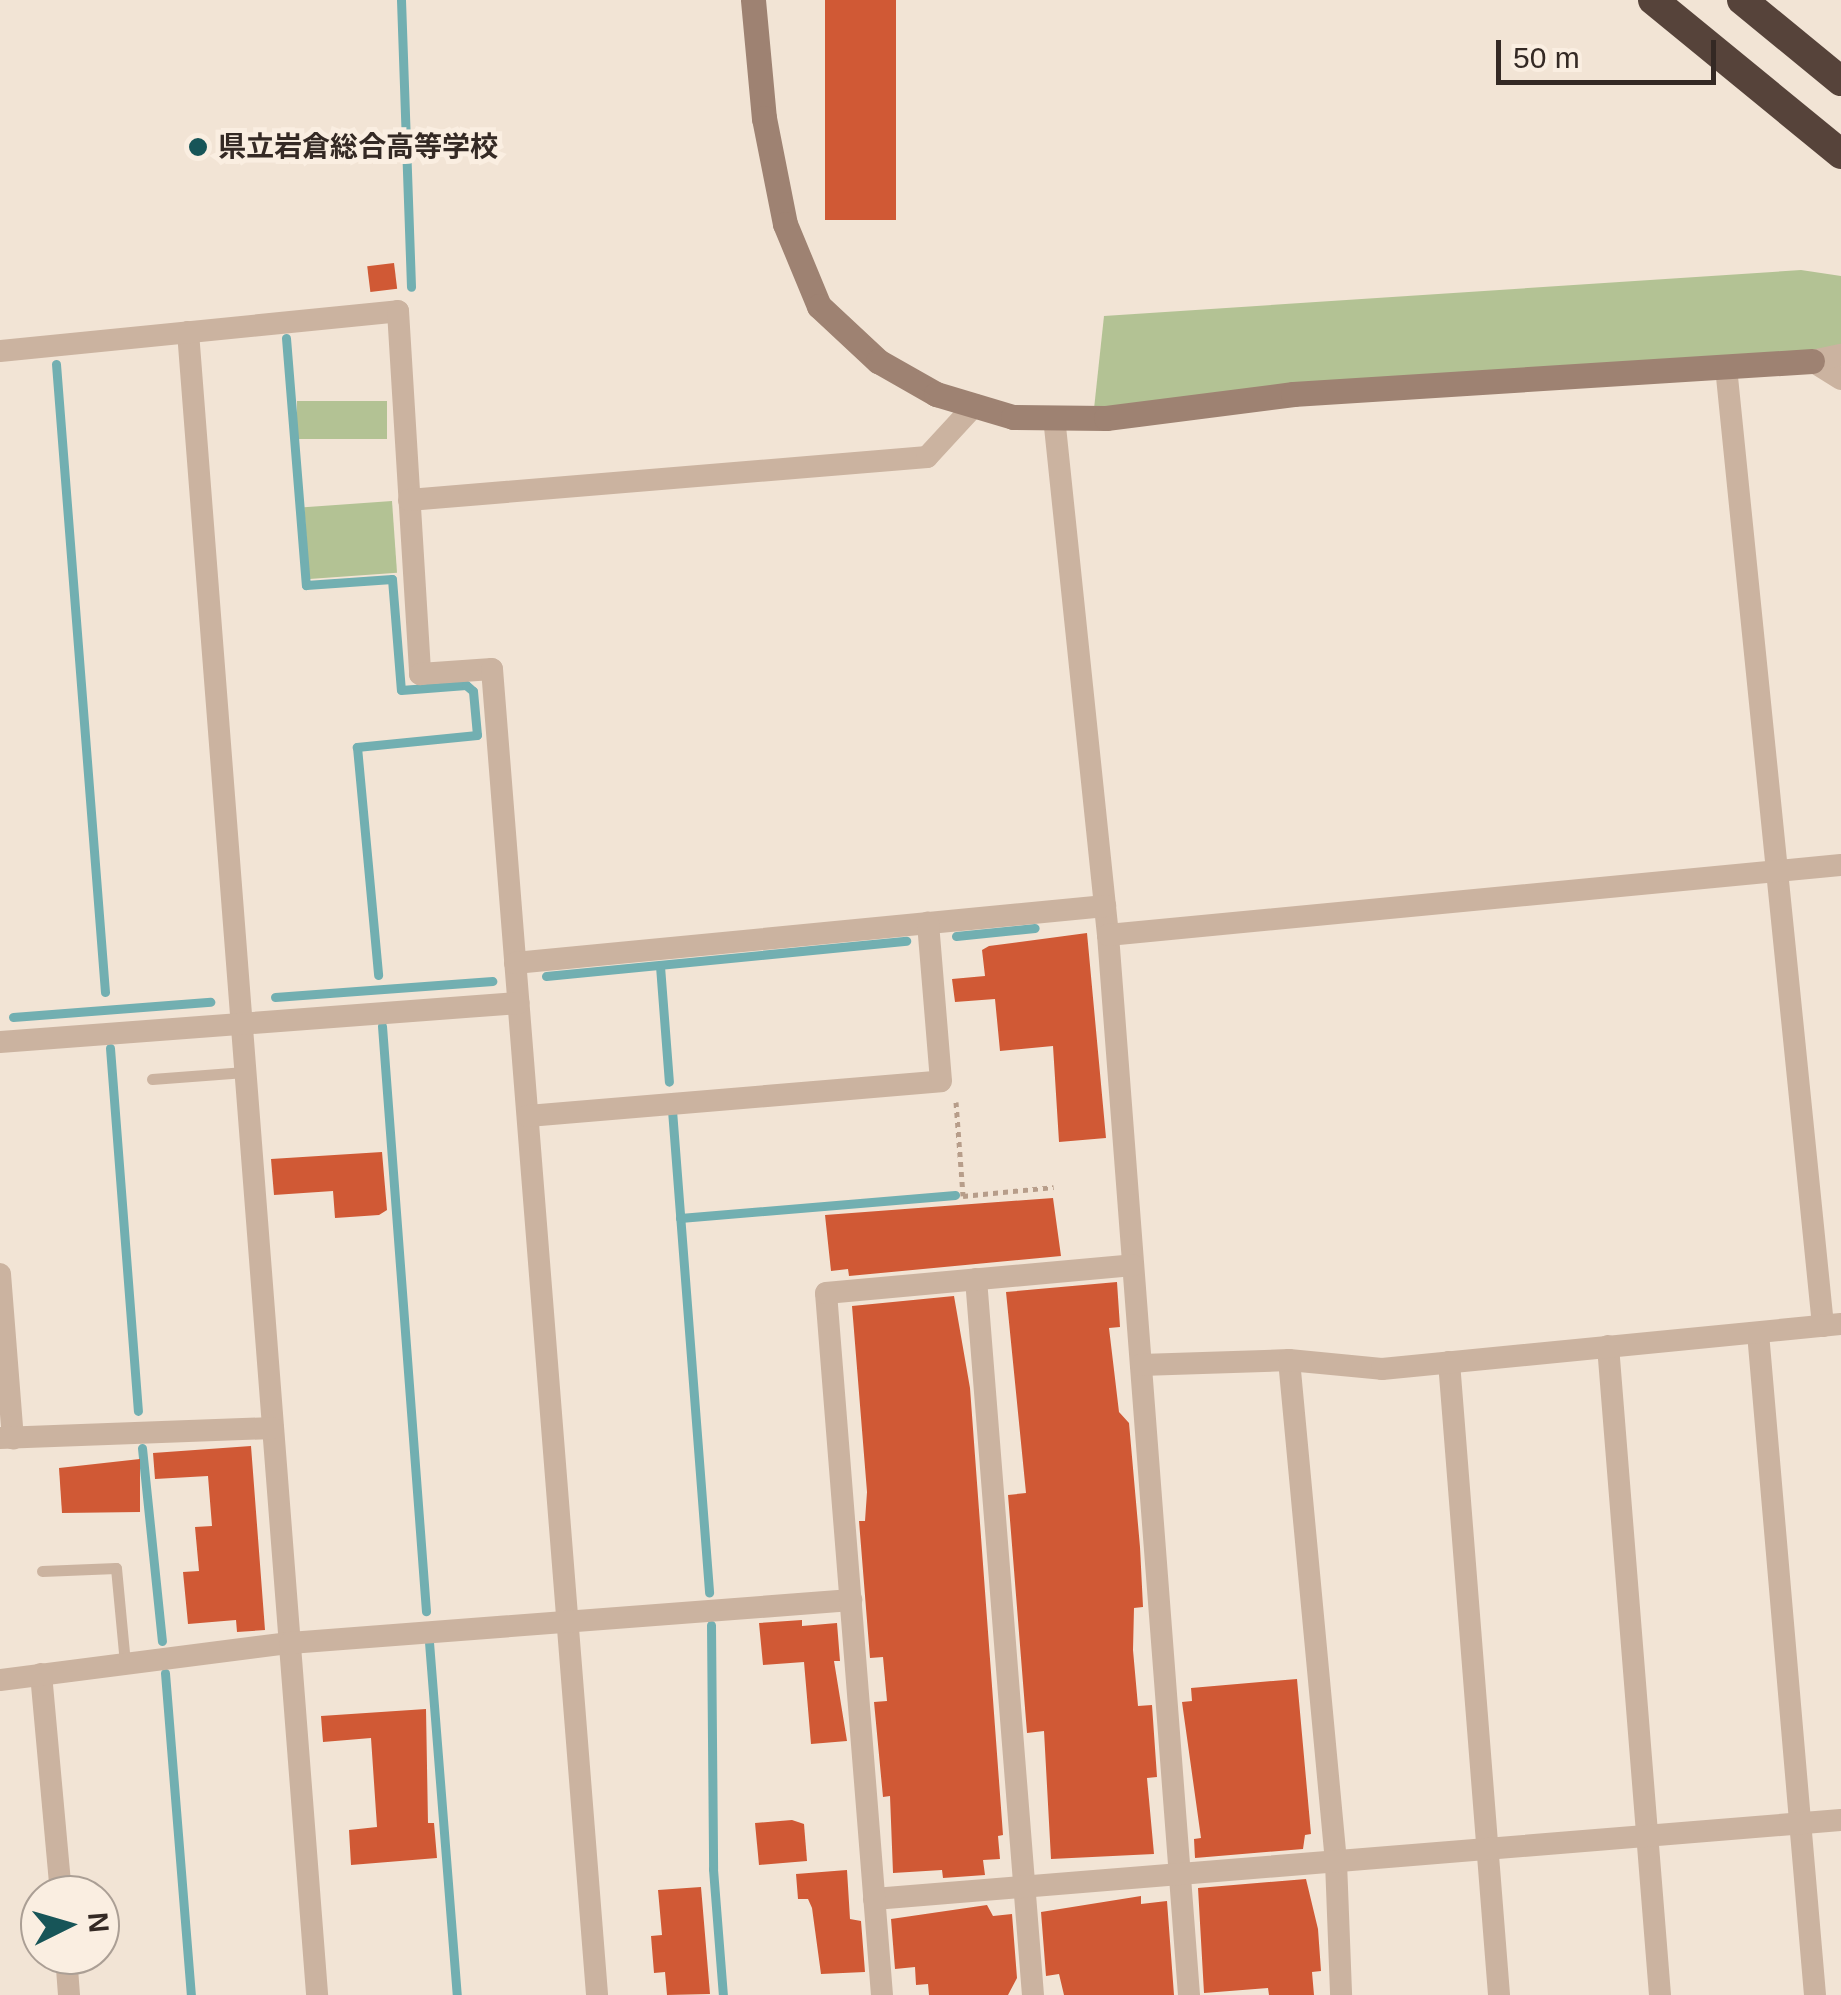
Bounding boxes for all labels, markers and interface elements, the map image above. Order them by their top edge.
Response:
scale bar [1501,20,1721,82]
text: 50 m [1513,41,1580,74]
place label: 県立岩倉総合高等学校 [218,130,498,164]
marker: 県立岩倉総合高等学校 [187,136,209,158]
north arrow [20,1875,120,1975]
text: N [82,1911,115,1934]

